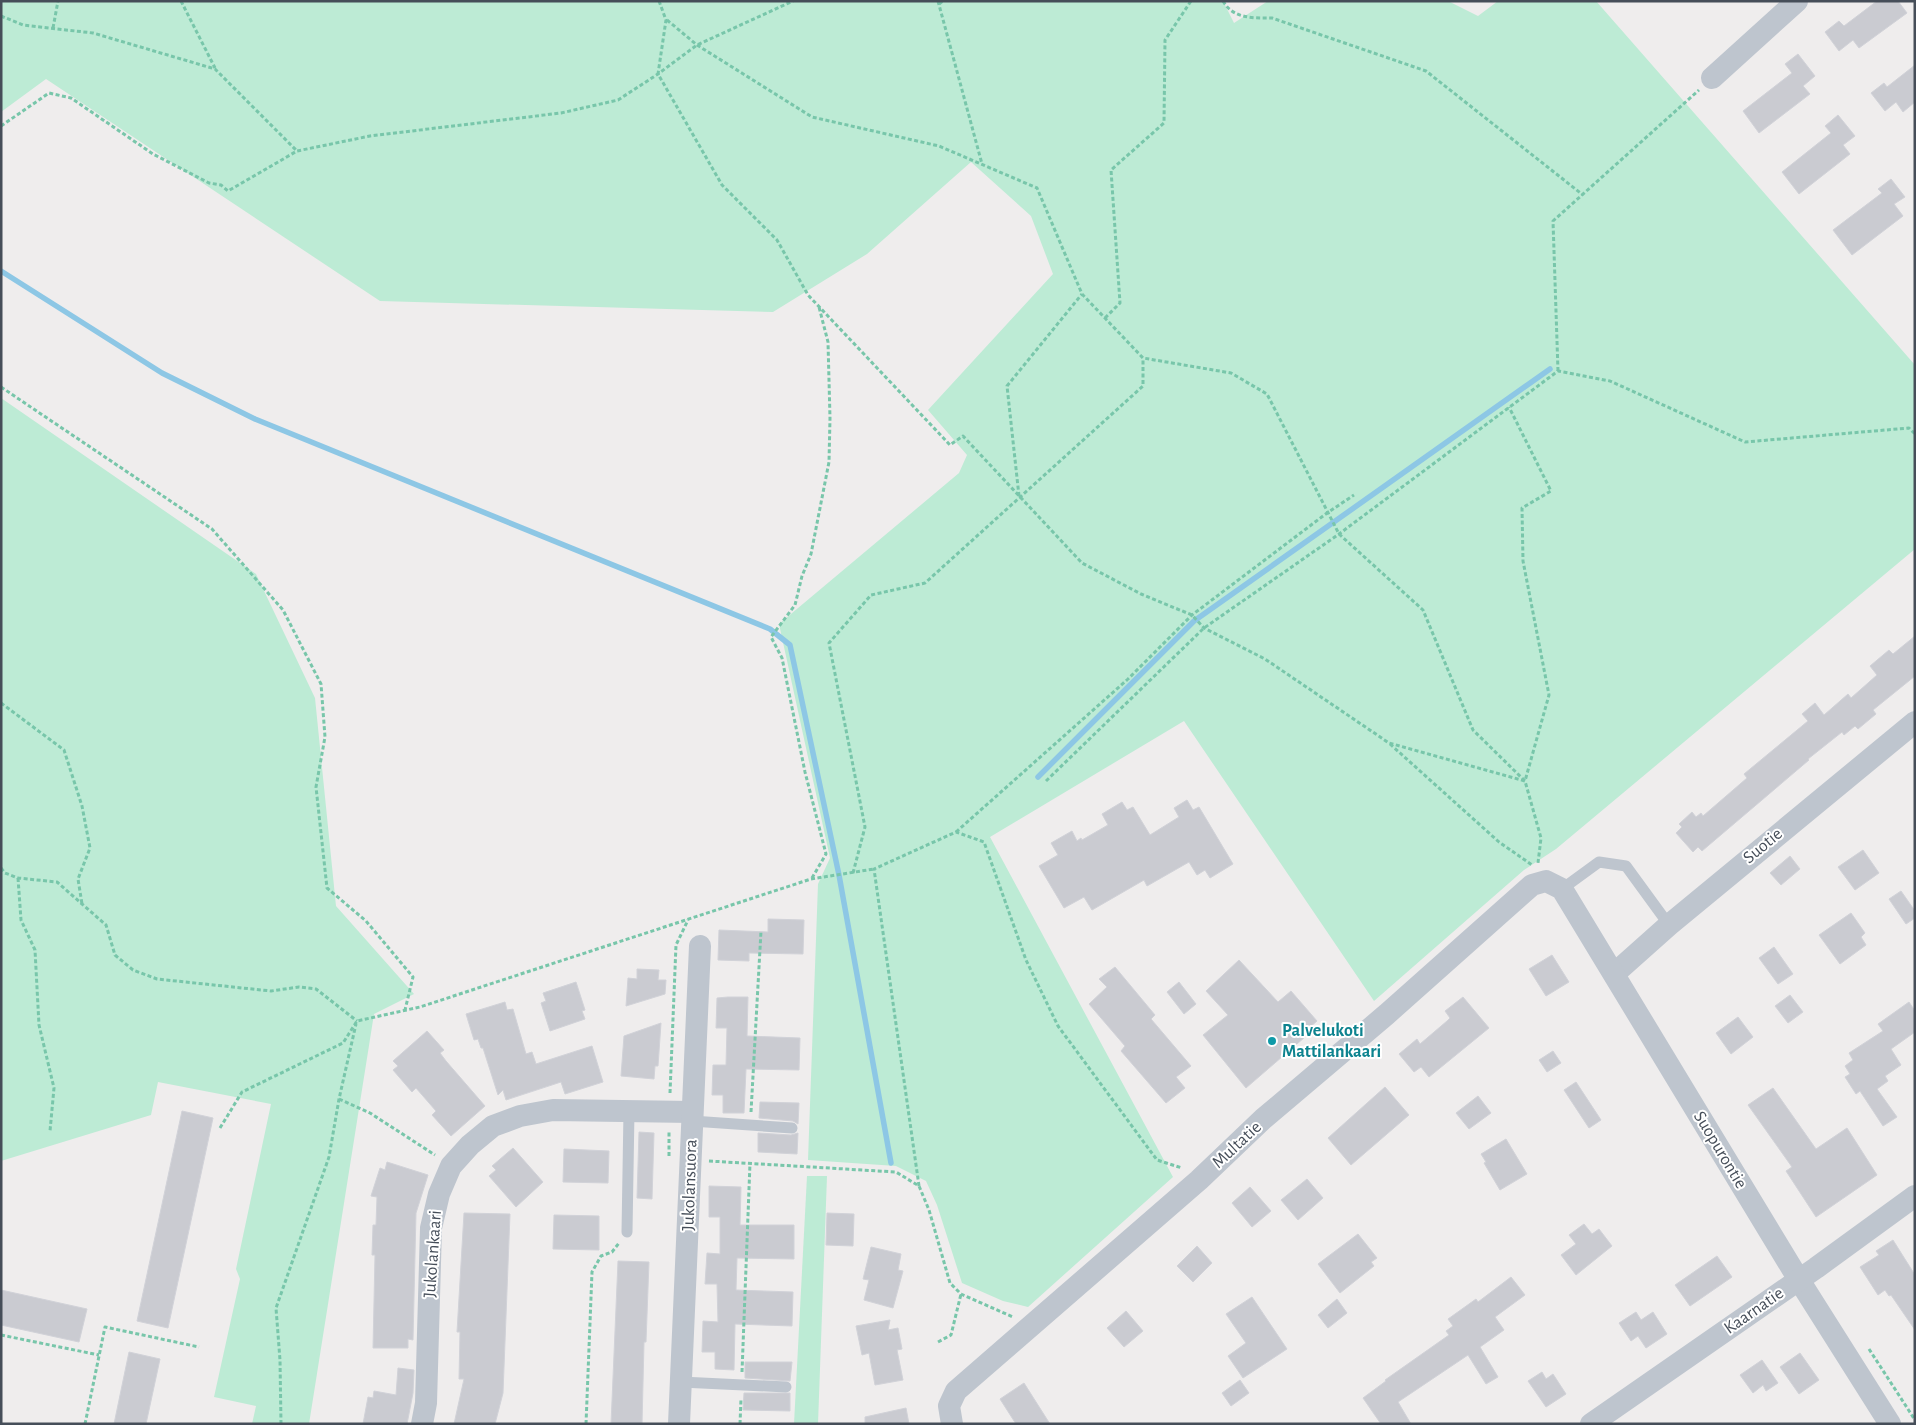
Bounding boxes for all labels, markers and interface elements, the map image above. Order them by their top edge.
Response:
street label: Suotie [1740,825,1786,867]
place label: Palvelukoti Mattilankaari [1282,1022,1381,1061]
marker: Palvelukoti Mattilankaari [1266,1035,1278,1047]
street label: Suopurontie [1690,1108,1750,1192]
street label: Multatie [1209,1118,1265,1172]
street label: Jukolansuora [679,1139,701,1231]
street label: Jukolankaari [421,1210,445,1298]
street label: Kaarnatie [1721,1284,1787,1338]

